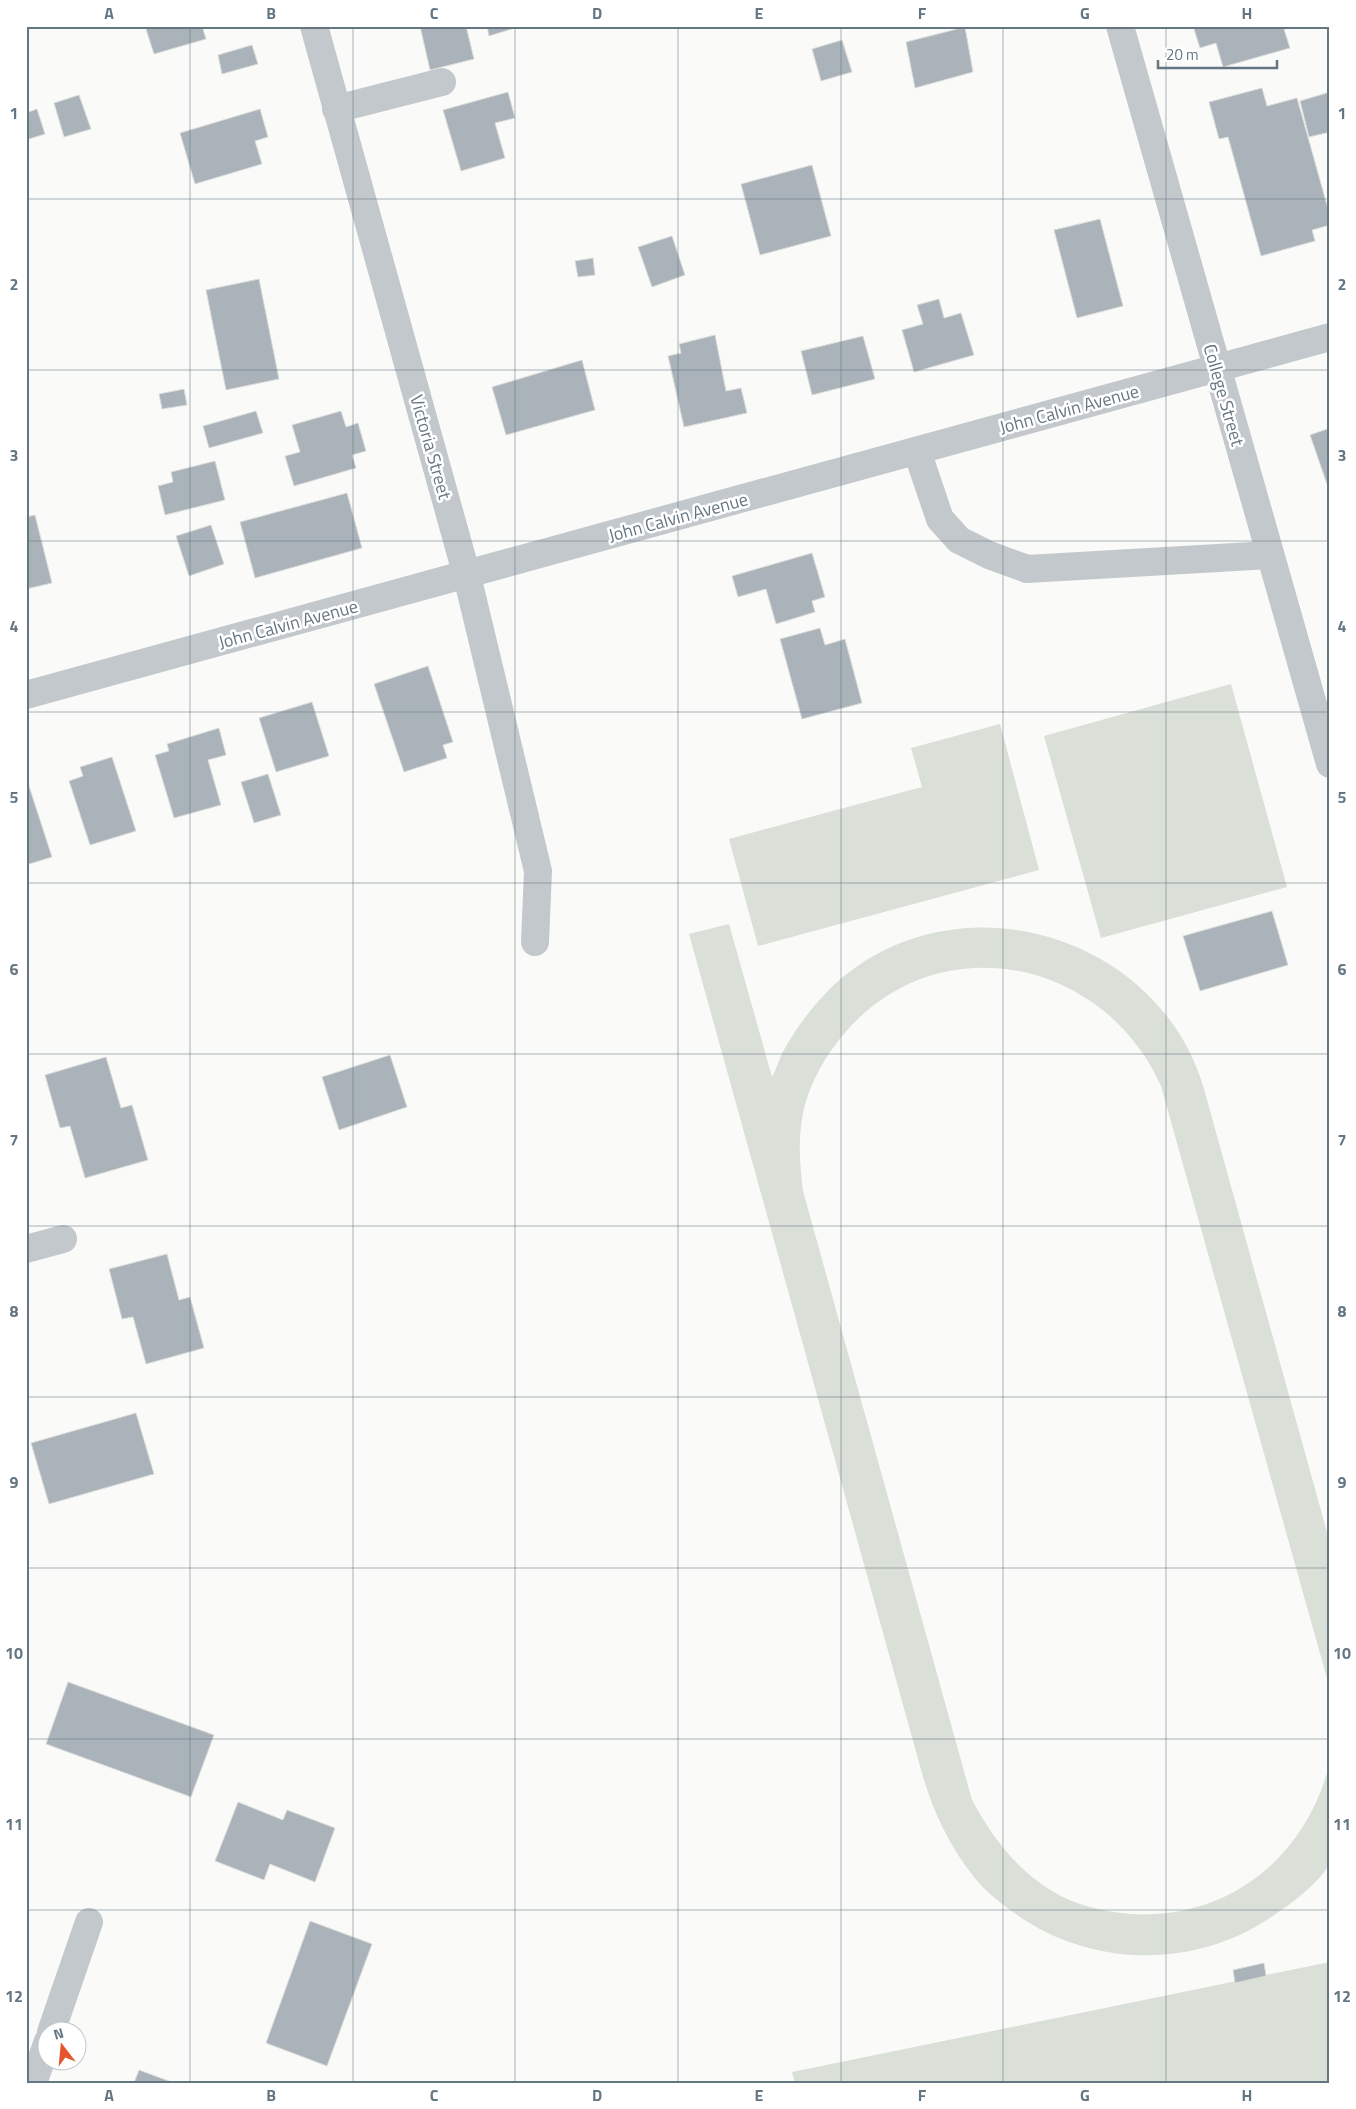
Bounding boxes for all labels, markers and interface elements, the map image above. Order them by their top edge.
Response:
text: A [104,1,114,25]
text: B [266,1,276,25]
text: C [430,1,439,25]
text: D [592,1,602,25]
text: E [755,1,764,25]
text: F [918,1,927,25]
text: G [1080,1,1090,25]
text: H [1242,1,1252,25]
scale bar [1158,38,1277,70]
text: 20 m [1166,43,1199,66]
text: 1 [10,101,18,125]
text: 1 [1338,101,1346,125]
text: 2 [10,272,18,296]
text: 2 [1338,272,1346,296]
street label: College Street [1197,341,1252,450]
street label: John Calvin Avenue [996,377,1142,441]
street label: Victoria Street [403,392,459,503]
text: 3 [10,443,18,467]
text: 3 [1338,443,1346,467]
street label: John Calvin Avenue [605,485,751,549]
street label: John Calvin Avenue [215,592,361,656]
text: 4 [10,614,19,638]
text: 4 [1338,614,1347,638]
text: 5 [10,785,19,809]
text: 5 [1338,785,1347,809]
text: 6 [10,957,19,981]
text: 6 [1338,957,1347,981]
text: 7 [10,1128,18,1152]
text: 7 [1338,1128,1346,1152]
text: 8 [10,1299,19,1323]
text: 8 [1338,1299,1347,1323]
text: 9 [10,1470,19,1494]
text: 9 [1338,1470,1347,1494]
text: 10 [5,1641,23,1665]
text: 10 [1333,1641,1351,1665]
text: 11 [5,1812,23,1836]
text: 11 [1333,1812,1351,1836]
text: 12 [5,1984,23,2008]
text: 12 [1333,1984,1351,2008]
north arrow [38,2022,88,2072]
text: N [51,2022,66,2044]
text: A [104,2083,114,2107]
text: B [266,2083,276,2107]
text: C [430,2083,439,2107]
text: D [592,2083,602,2107]
text: E [755,2083,764,2107]
text: F [918,2083,927,2107]
text: G [1080,2083,1090,2107]
text: H [1242,2083,1252,2107]

